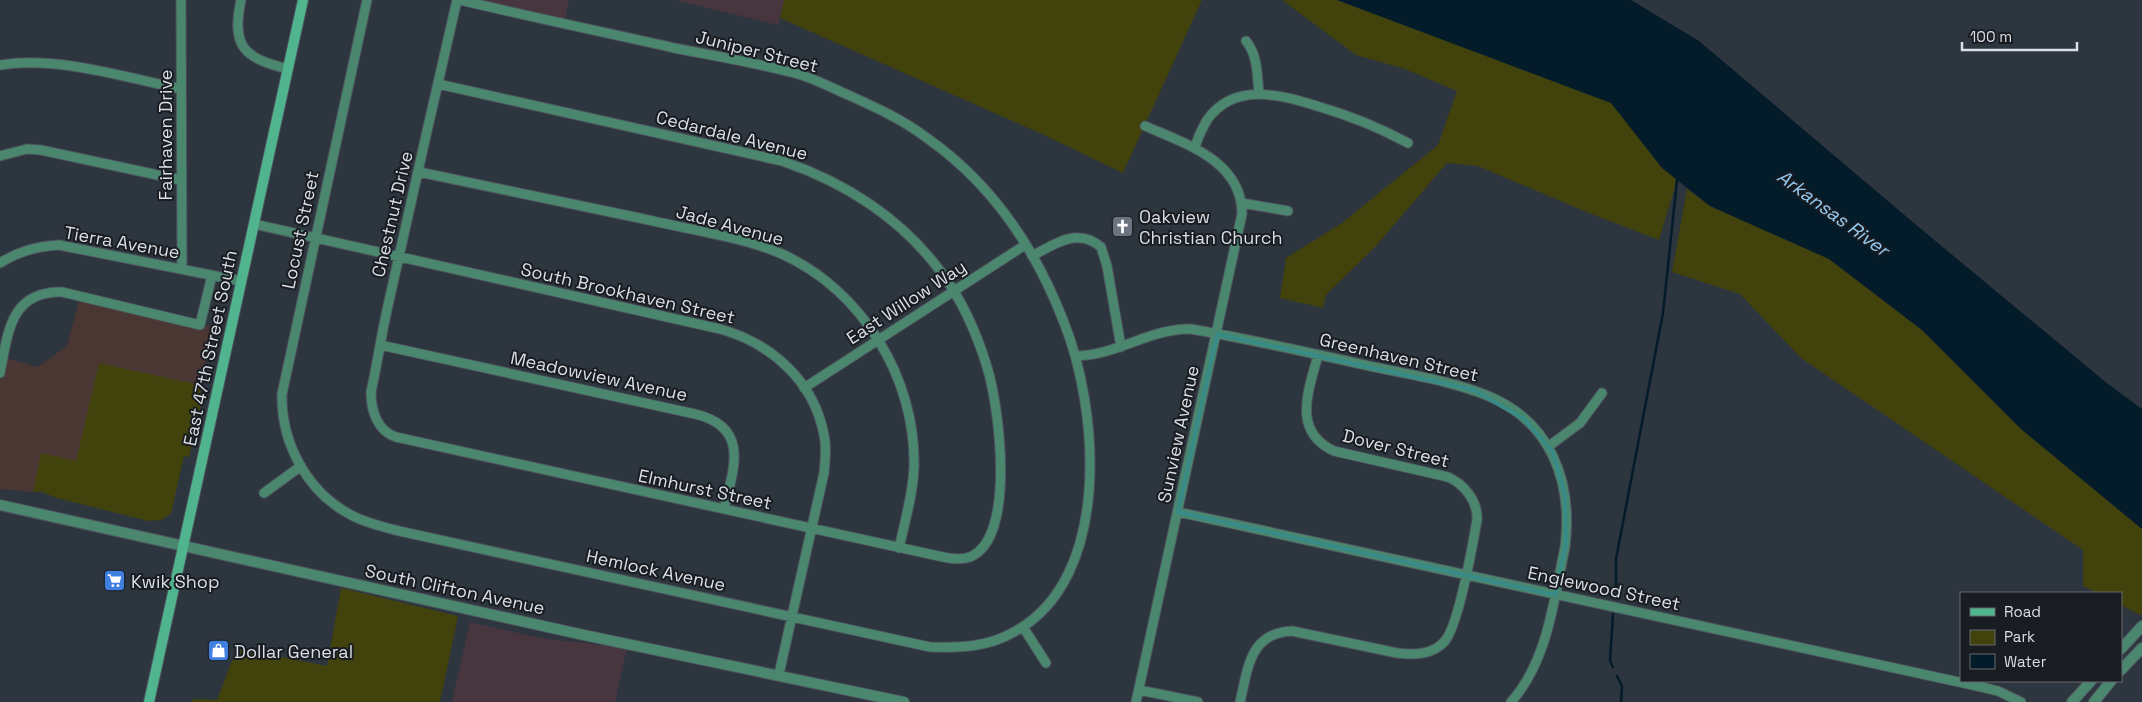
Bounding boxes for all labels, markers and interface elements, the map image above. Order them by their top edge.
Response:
scale bar [1962,20,2077,52]
street label: Juniper Street [693,25,821,77]
text: 100 m [1970,27,2012,46]
street label: Fairhaven Drive [154,70,177,200]
street label: Cedardale Avenue [654,105,810,165]
street label: Chestnut Drive [366,149,418,279]
water label: Arkansas River [1772,164,1895,263]
street label: Locust Street [276,169,324,291]
street label: Jade Avenue [674,200,786,250]
place label: Oakview Christian Church [1139,205,1283,249]
church icon: Oakview Christian Church [1111,214,1135,238]
street label: Tierra Avenue [62,221,182,263]
street label: East 47th Street South [178,248,242,448]
street label: East Willow Way [842,255,970,349]
street label: South Brookhaven Street [519,257,737,329]
street label: Greenhaven Street [1317,328,1481,386]
street label: Meadowview Avenue [508,346,690,406]
street label: Sunview Avenue [1152,363,1204,505]
street label: Dover Street [1340,424,1452,472]
street label: Elmhurst Street [636,464,774,514]
street label: Hemlock Avenue [584,544,728,596]
street label: South Clifton Avenue [363,559,547,619]
street label: Englewood Street [1526,561,1682,615]
supermarket icon: Kwik Shop [103,569,127,593]
place label: Kwik Shop [131,570,220,593]
legend [1960,592,2122,682]
text: Road [2004,602,2041,621]
text: Park [2004,627,2035,646]
shop icon: Dollar General [206,639,230,663]
place label: Dollar General [234,640,353,663]
text: Water [2004,652,2047,671]

